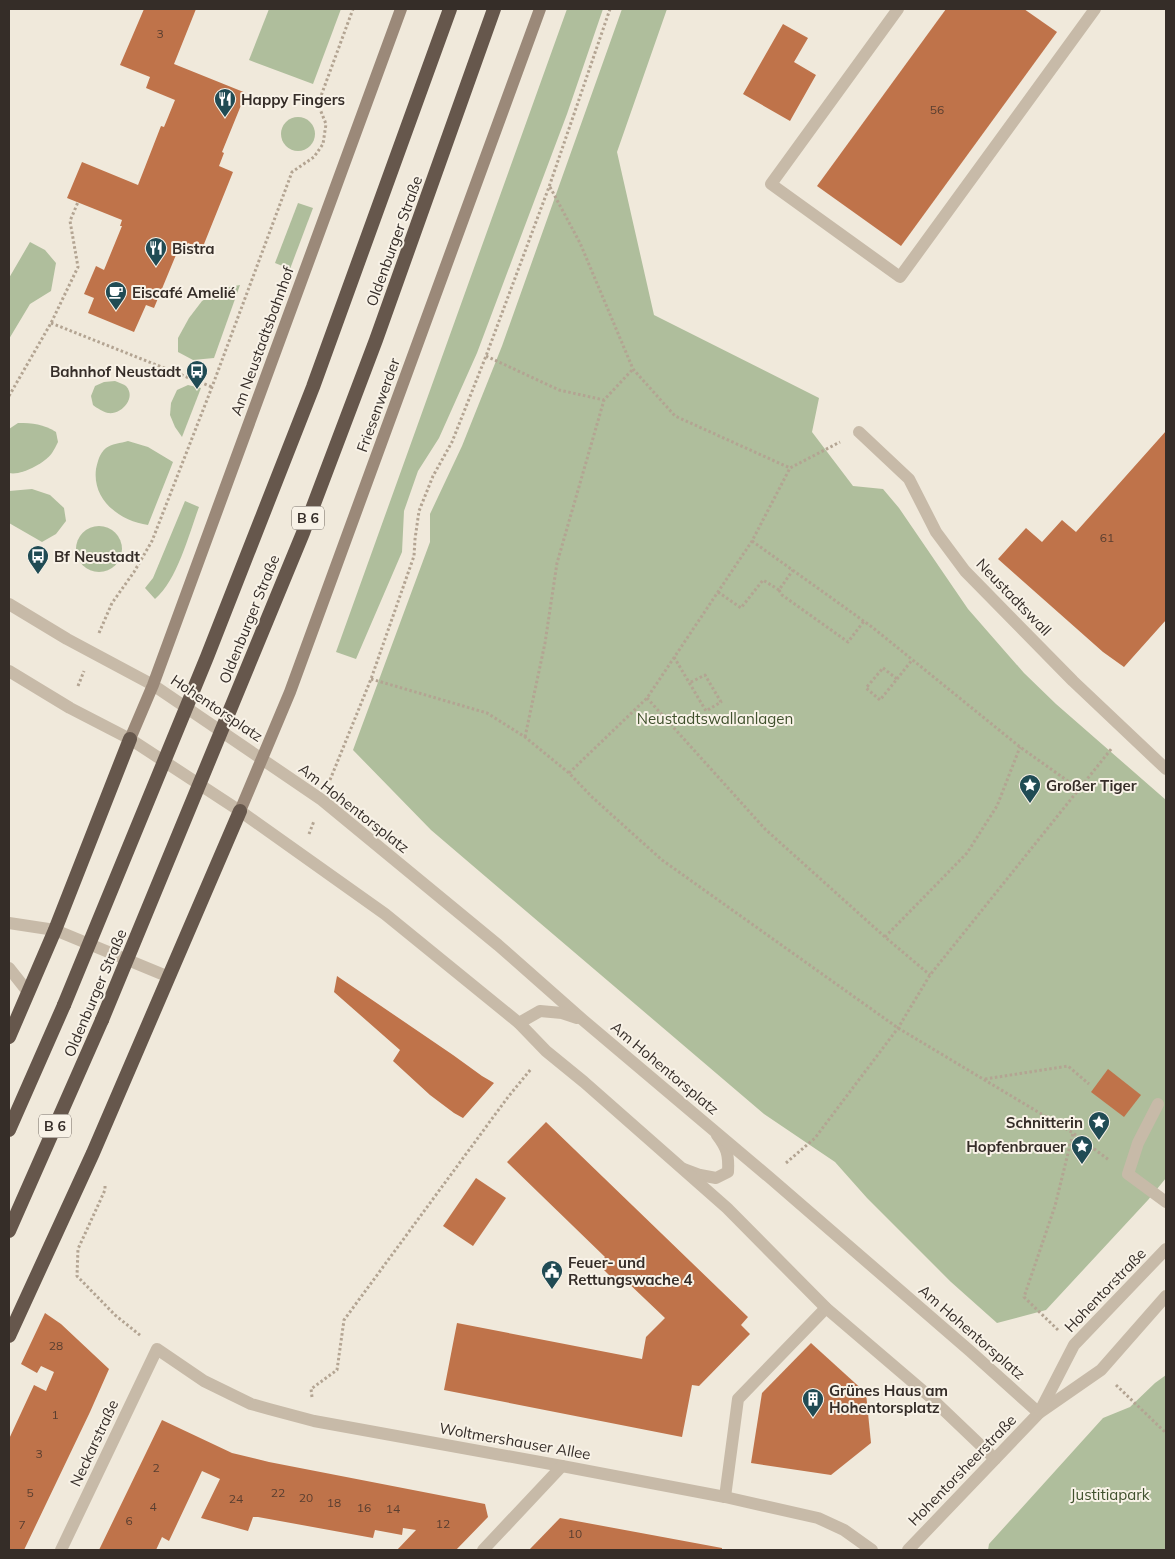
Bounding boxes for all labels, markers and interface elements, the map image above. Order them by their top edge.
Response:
house number: 3 [156,26,164,41]
restaurant icon: Happy Fingers [213,87,237,118]
place label: Happy Fingers [241,90,345,109]
house number: 56 [930,102,944,117]
street label: Oldenburger Straße [362,173,426,309]
restaurant icon: Bistra [144,236,168,267]
place label: Bistra [172,239,215,258]
street label: Am Neustadtsbahnhof [226,263,298,418]
cafe icon: Eiscafé Amelié [104,280,128,311]
place label: Eiscafé Amelié [132,283,236,302]
street label: Friesenwerder [352,355,404,455]
bus stop icon: Bahnhof Neustadt [185,359,209,390]
place label: Bahnhof Neustadt [50,362,181,381]
road number: B 6 [292,506,324,530]
house number: 61 [1100,530,1114,545]
bus stop icon: Bf Neustadt [26,544,50,575]
place label: Bf Neustadt [54,547,140,566]
street label: Oldenburger Straße [214,552,284,686]
street label: Neustadtswall [972,554,1056,640]
street label: Hohentorsplatz [167,670,267,746]
park label: Neustadtswallanlagen [637,709,793,728]
street label: Am Hohentorsplatz [295,759,413,857]
place icon: Großer Tiger [1018,773,1042,804]
place label: Großer Tiger [1046,776,1137,795]
street label: Oldenburger Straße [59,926,131,1060]
street label: Am Hohentorsplatz [607,1017,723,1119]
place icon: Schnitterin [1087,1110,1111,1141]
place label: Schnitterin [1006,1113,1083,1132]
road number: B 6 [39,1114,71,1138]
place icon: Hopfenbrauer [1070,1134,1094,1165]
place label: Hopfenbrauer [966,1137,1066,1156]
street label: Hohentorstraße [1060,1244,1150,1336]
place label: Feuer- und Rettungswache 4 [568,1253,693,1289]
public building icon: Feuer- und Rettungswache 4 [540,1259,564,1290]
street label: Am Hohentorsplatz [915,1281,1029,1384]
house number: 28 [49,1338,63,1353]
place label: Grünes Haus am Hohentorsplatz [829,1381,948,1417]
building icon: Grünes Haus am Hohentorsplatz [801,1387,825,1418]
street label: Neckarstraße [66,1397,122,1489]
house number: 1 [51,1407,59,1422]
street label: Hohentorsheerstraße [904,1410,1020,1530]
street label: Woltmershauser Allee [438,1418,592,1464]
house number: 3 [35,1446,43,1461]
house number: 2 [152,1460,160,1475]
house number: 5 [26,1485,34,1500]
house number: 22 [271,1485,285,1500]
park label: Justitiapark [1071,1485,1150,1504]
house number: 20 [299,1490,313,1505]
house number: 24 [229,1491,243,1506]
house number: 18 [327,1495,341,1510]
house number: 4 [149,1499,157,1514]
house number: 16 [357,1500,371,1515]
house number: 14 [386,1501,400,1516]
house number: 6 [125,1513,133,1528]
house number: 12 [436,1516,450,1531]
house number: 7 [18,1517,26,1532]
house number: 10 [568,1526,582,1541]

